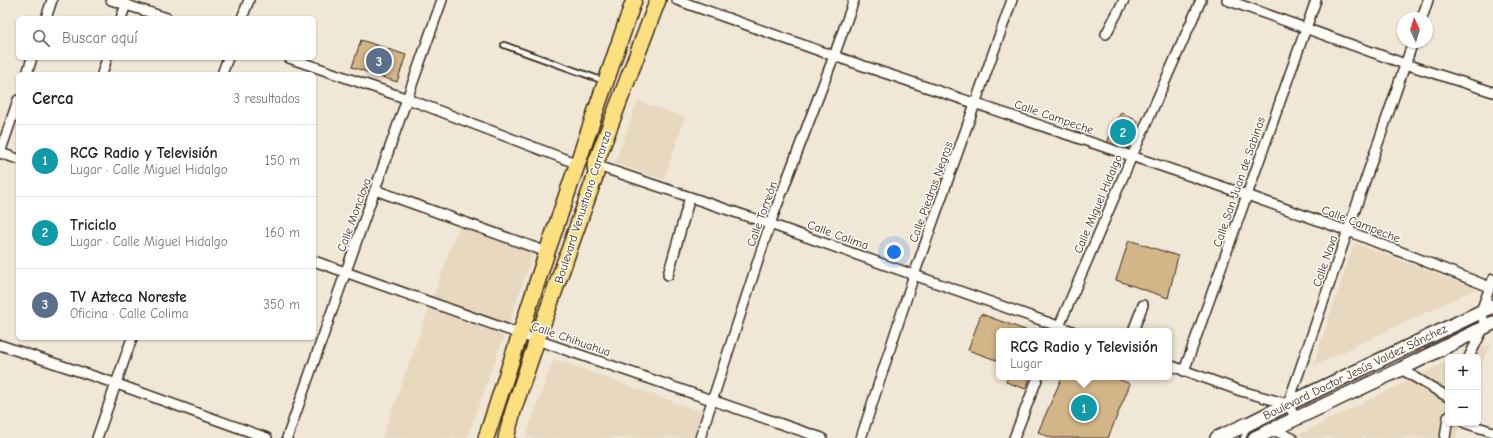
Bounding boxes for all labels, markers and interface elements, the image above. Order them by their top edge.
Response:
north arrow [1397,12,1433,48]
search box [16,16,316,60]
icon: search [30,27,52,49]
text: Buscar aquí [62,29,138,47]
pin: 3 [366,46,392,76]
text: Cerca [32,89,74,108]
text: 3 resultados [234,91,300,106]
street label: Calle Campeche [1013,97,1095,137]
street label: Calle San Juan de Sabinas [1210,115,1268,249]
pin: 2 [1110,117,1136,147]
street label: Boulevard Venustiano Carranza [552,129,614,285]
street label: Calle Piedras Negras [906,140,956,244]
text: RCG Radio y Televisión [70,144,218,162]
street label: Calle Miguel Hidalgo [1071,152,1125,256]
text: 1 [42,153,48,168]
text: 150 m [265,153,300,168]
text: Lugar · Calle Miguel Hidalgo [70,162,228,177]
street label: Calle Monclova [334,176,374,254]
street label: Calle Torreón [744,179,780,249]
street label: Calle Campeche [1320,203,1402,245]
text: Triciclo [70,216,117,234]
street label: Calle Colima [806,217,870,253]
text: 2 [42,225,48,240]
text: 160 m [265,225,300,240]
street label: Calle Nava [1310,233,1340,289]
text: Lugar · Calle Miguel Hidalgo [70,234,228,249]
your location [884,242,904,262]
text: TV Azteca Noreste [70,288,187,306]
text: 3 [42,297,48,312]
text: 350 m [263,297,300,312]
text: Oficina · Calle Colima [70,306,188,321]
street label: Calle Chihuahua [530,319,612,359]
street label: Boulevard Doctor Jesús Valdez Sánchez [1261,321,1450,423]
popup [996,328,1172,380]
text: RCG Radio y Televisión [1010,338,1158,356]
map controls [1445,354,1481,426]
button: + [1445,354,1481,390]
text: Lugar [1010,356,1042,371]
button: − [1445,390,1481,426]
pin: 1 [1071,393,1097,423]

